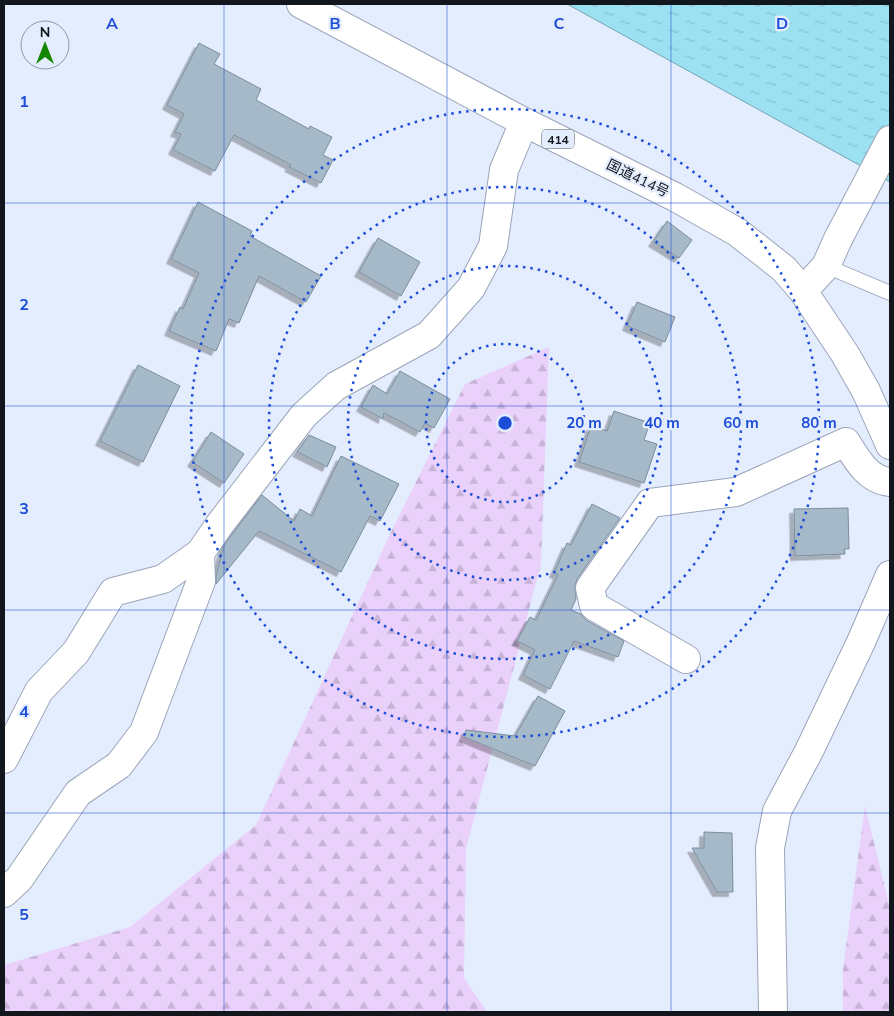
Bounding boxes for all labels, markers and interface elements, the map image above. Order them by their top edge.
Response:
text: A [106,13,118,33]
text: B [329,13,341,33]
text: C [554,13,565,33]
text: D [776,13,788,33]
north arrow [20,20,70,70]
text: N [40,23,50,41]
text: 1 [19,91,29,111]
road number: 414 [542,130,574,148]
street label: 国道414号 [604,155,672,201]
text: 2 [19,294,29,314]
text: 20 m [566,413,602,432]
text: 40 m [644,413,680,432]
text: 60 m [723,413,759,432]
text: 80 m [801,413,837,432]
centre of rings [496,414,514,432]
text: 3 [19,498,29,518]
text: 4 [19,701,29,721]
text: 5 [19,904,29,924]

